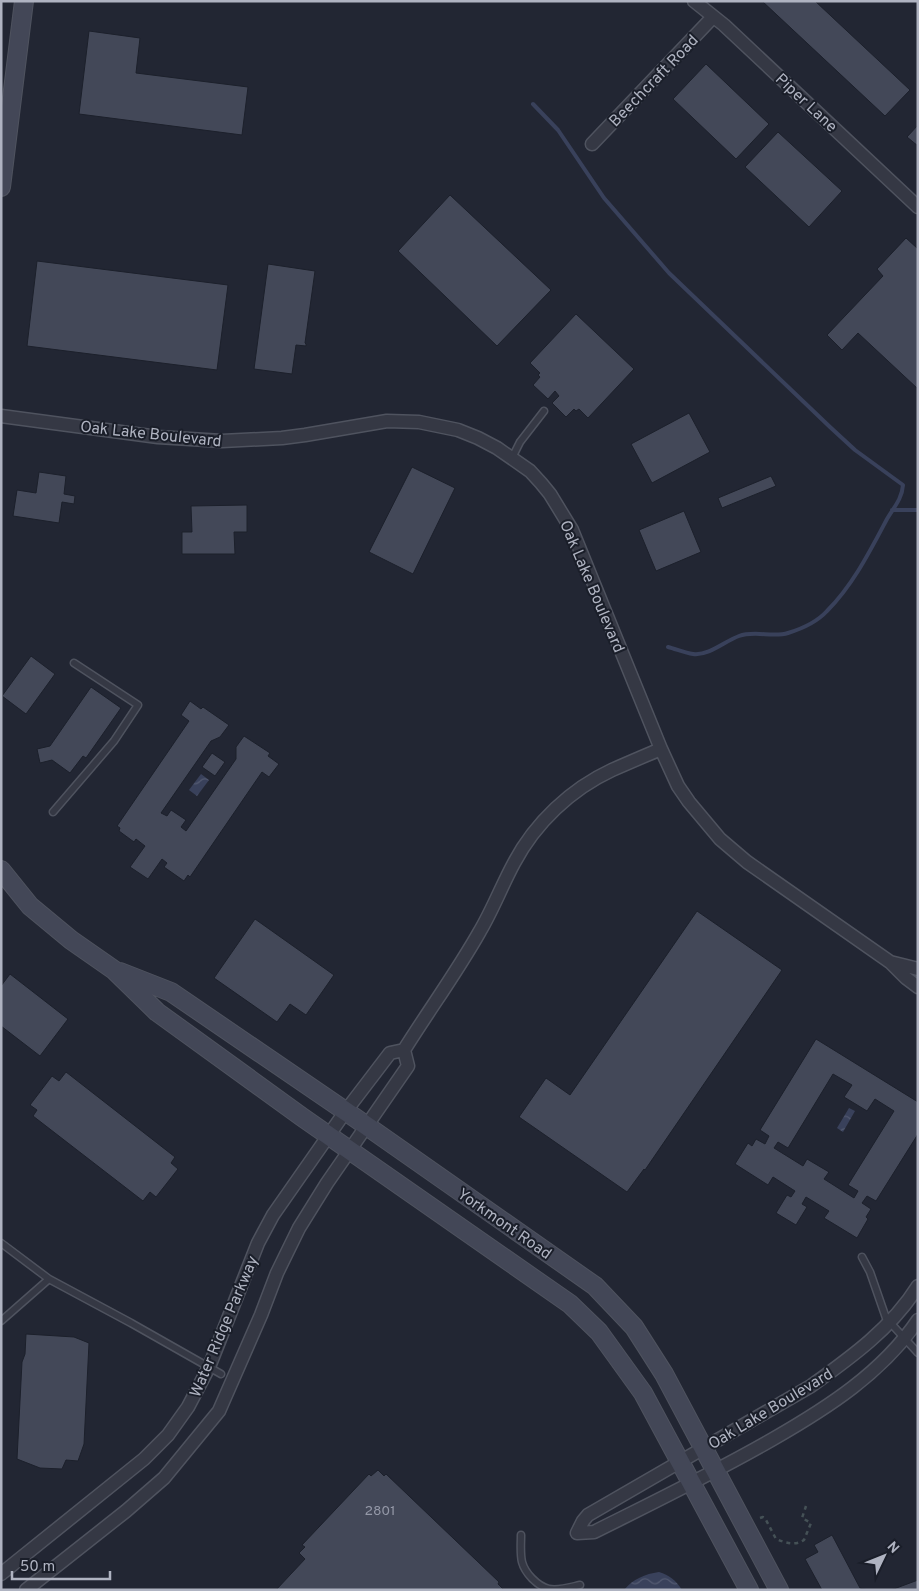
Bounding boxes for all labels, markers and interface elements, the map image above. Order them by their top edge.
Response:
street label: Beechcraft Road [605,31,703,132]
street label: Piper Lane [770,70,841,137]
street label: Oak Lake Boulevard [79,418,223,452]
street label: Oak Lake Boulevard [554,517,628,656]
street label: Yorkmont Road [453,1185,555,1265]
street label: Water Ridge Parkway [186,1253,264,1401]
street label: Oak Lake Boulevard [705,1365,837,1455]
house number: 2801 [364,1503,396,1520]
north arrow [859,1531,909,1581]
text: N [883,1539,902,1558]
scale bar [12,1548,110,1580]
text: 50 m [20,1558,55,1577]

